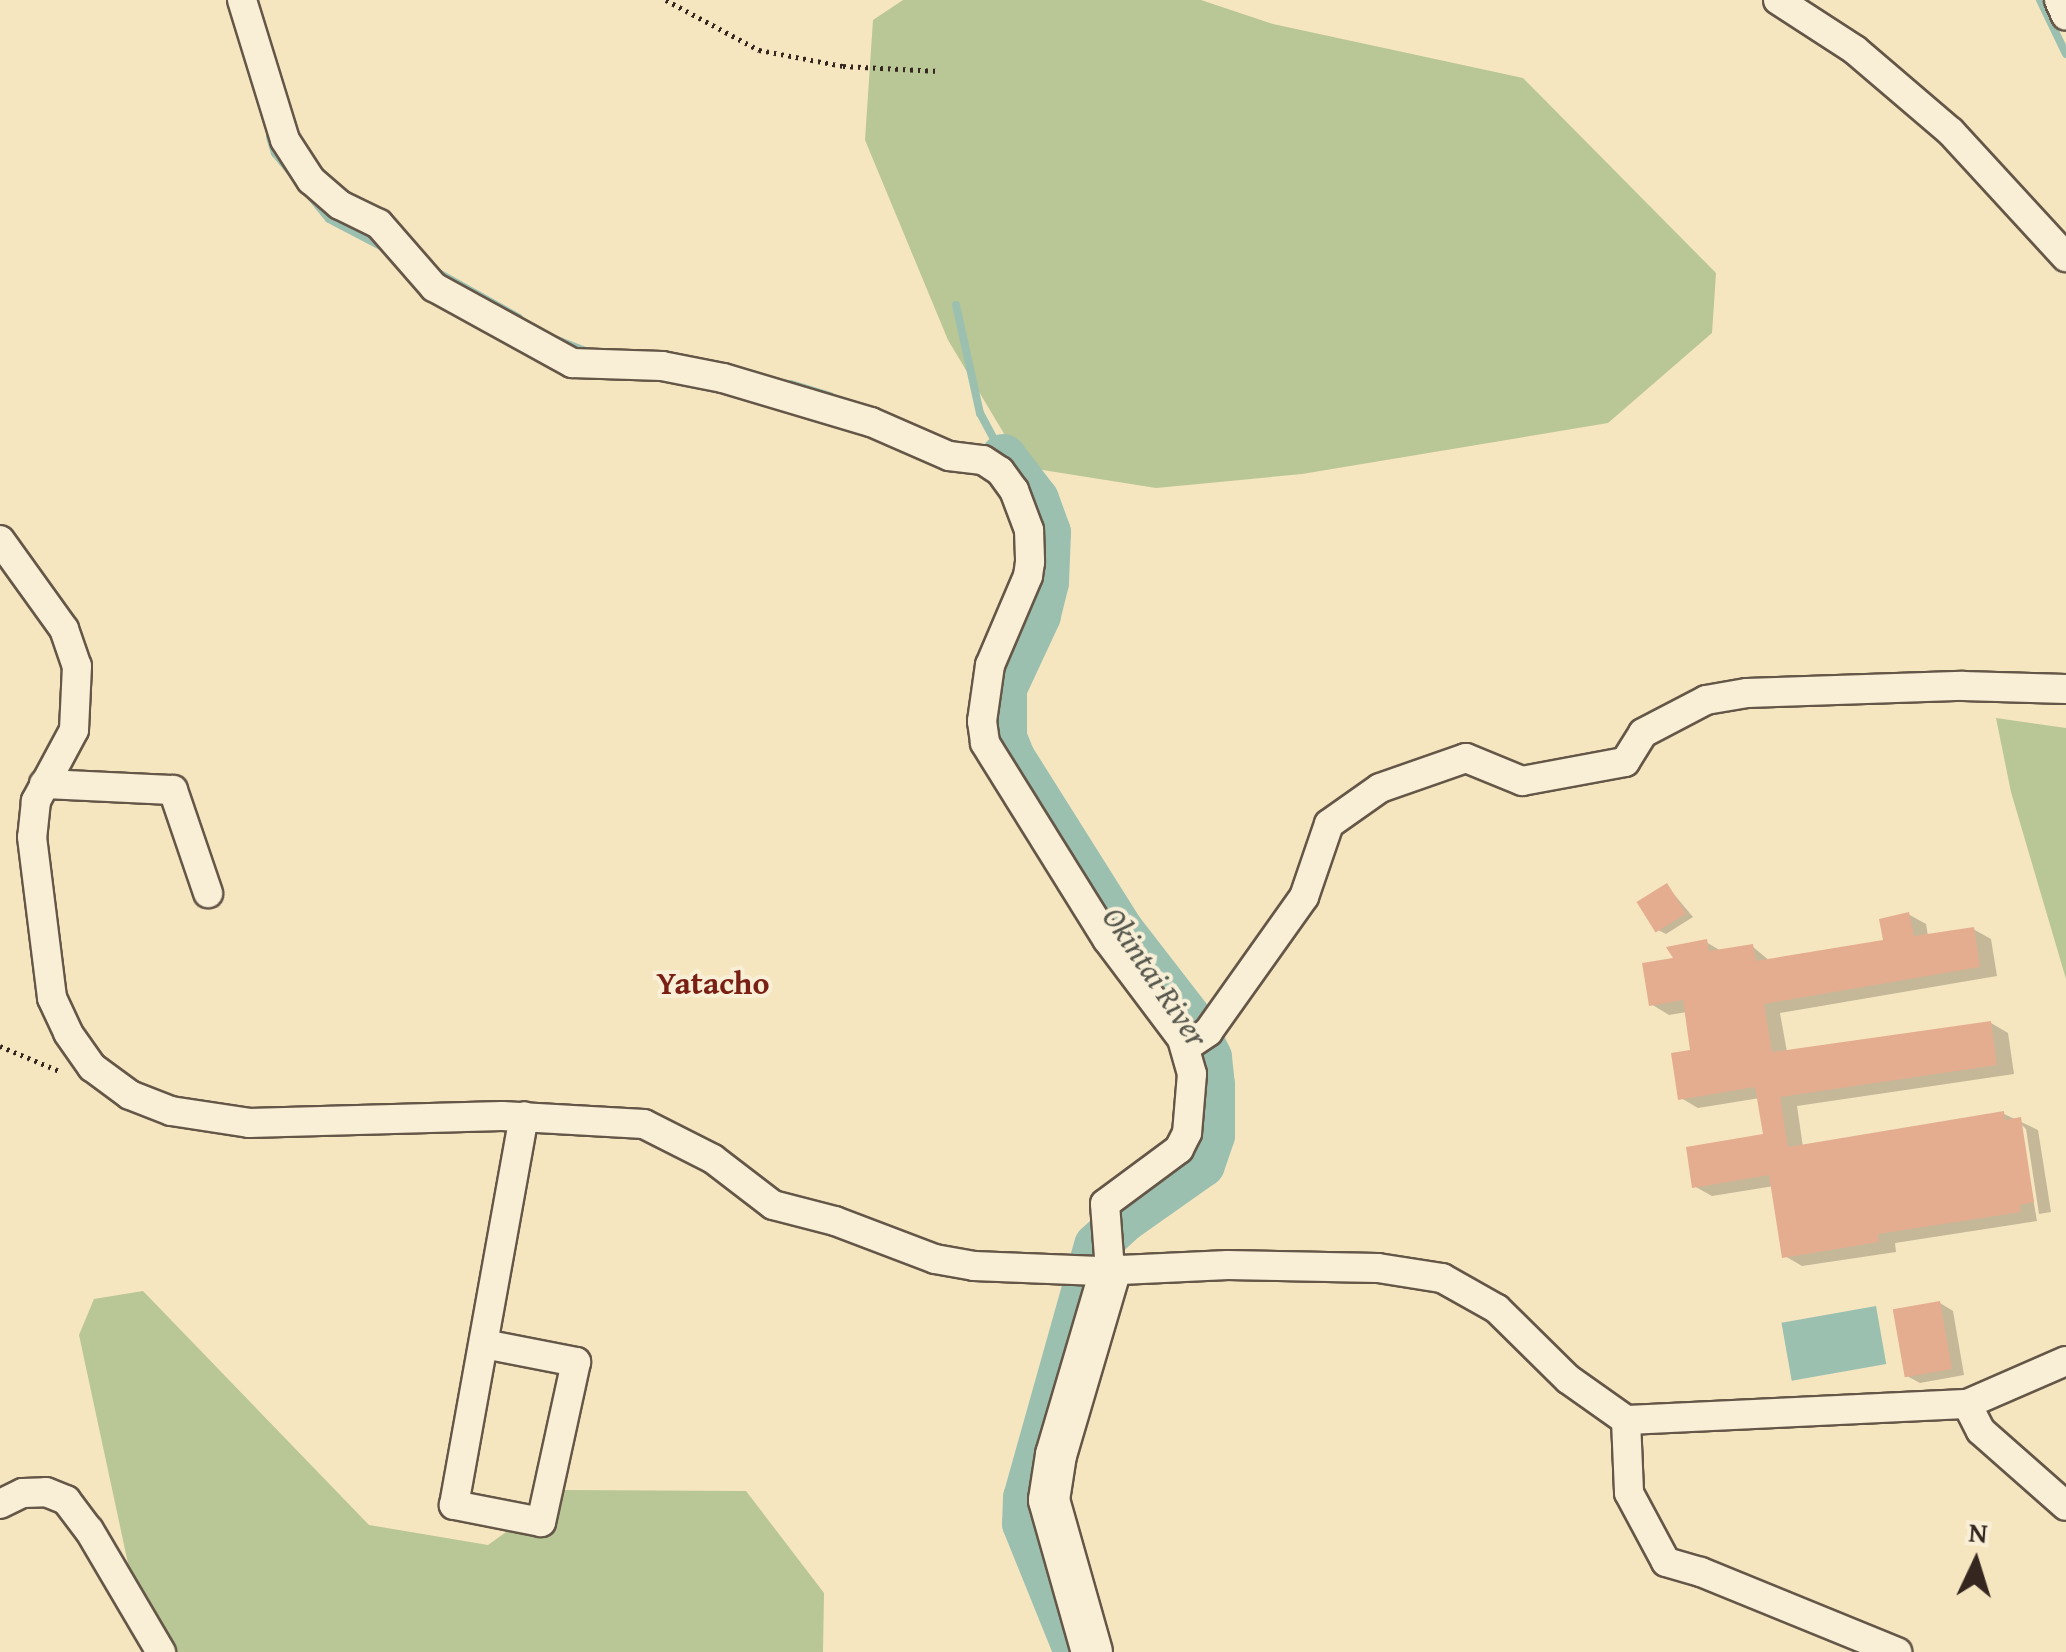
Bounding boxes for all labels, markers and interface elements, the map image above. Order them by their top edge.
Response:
water label: Okintai River [1094,900,1216,1054]
district label: Yatacho [656,964,770,1002]
text: N [1967,1510,1989,1553]
north arrow [1926,1512,2026,1612]

